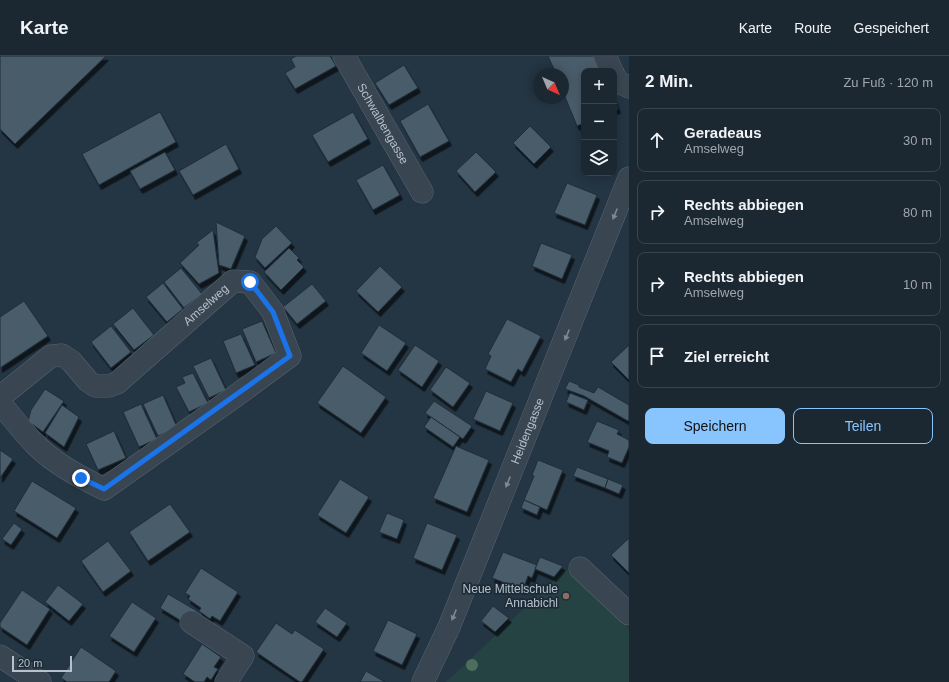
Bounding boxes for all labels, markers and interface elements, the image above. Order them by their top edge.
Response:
text: Karte [20,17,69,38]
text: Karte [739,20,772,36]
text: Route [794,20,832,36]
text: Gespeichert [854,20,929,36]
north arrow [533,68,569,104]
map controls [581,68,617,176]
button: + [581,68,617,104]
text: 2 Min. [645,72,693,91]
text: Zu Fuß · 120 m [843,75,933,90]
street label: Schwalbengasse [354,81,412,167]
button: − [581,104,617,140]
text: Geradeaus [684,124,762,141]
icon: ahead [646,129,668,151]
text: 30 m [903,133,932,148]
button: layers [581,140,617,176]
text: Amselweg [684,141,744,156]
text: Rechts abbiegen [684,196,804,213]
icon: right [646,201,668,223]
text: 80 m [903,205,932,220]
one-way arrow [612,209,618,221]
text: Amselweg [684,213,744,228]
text: Rechts abbiegen [684,268,804,285]
route start [241,273,259,291]
icon: right [646,273,668,295]
text: 10 m [903,277,932,292]
street label: Amselweg [180,281,231,328]
text: Amselweg [684,285,744,300]
one-way arrow [563,329,569,341]
icon: arrive [646,345,668,367]
text: Ziel erreicht [684,348,769,365]
street label: Heidengasse [508,396,547,466]
button: Speichern [645,408,785,444]
button: Teilen [793,408,933,444]
route end [72,469,90,487]
one-way arrow [504,476,510,488]
place label: Neue Mittelschule Annabichl [463,582,558,610]
marker: Neue Mittelschule Annabichl [561,591,571,601]
one-way arrow [451,610,457,622]
scale bar [12,654,72,673]
text: 20 m [18,657,42,669]

